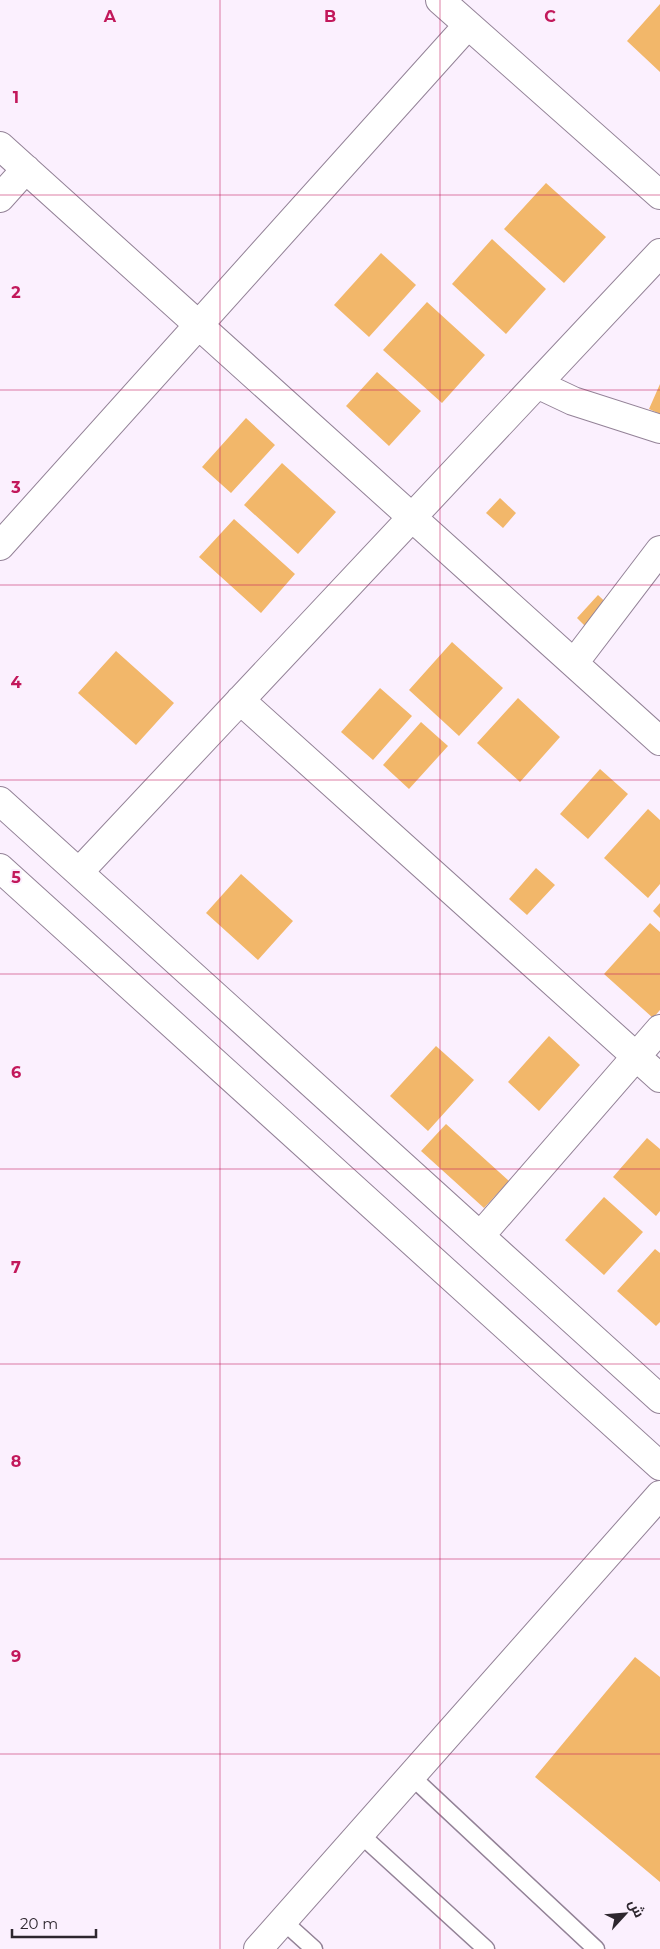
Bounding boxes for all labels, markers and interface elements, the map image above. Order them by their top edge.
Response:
text: A [103,7,117,26]
text: B [324,7,336,26]
text: C [544,7,556,26]
text: 1 [13,88,19,107]
text: 2 [11,283,21,302]
text: 3 [10,478,21,497]
text: 4 [10,673,22,692]
text: 5 [11,868,21,887]
text: 6 [11,1063,21,1082]
text: 7 [11,1258,21,1277]
text: 8 [11,1452,21,1471]
text: 9 [11,1647,21,1666]
north arrow [600,1889,650,1939]
text: ش [625,1896,649,1920]
scale bar [12,1906,96,1938]
text: 20 m [20,1914,58,1933]

